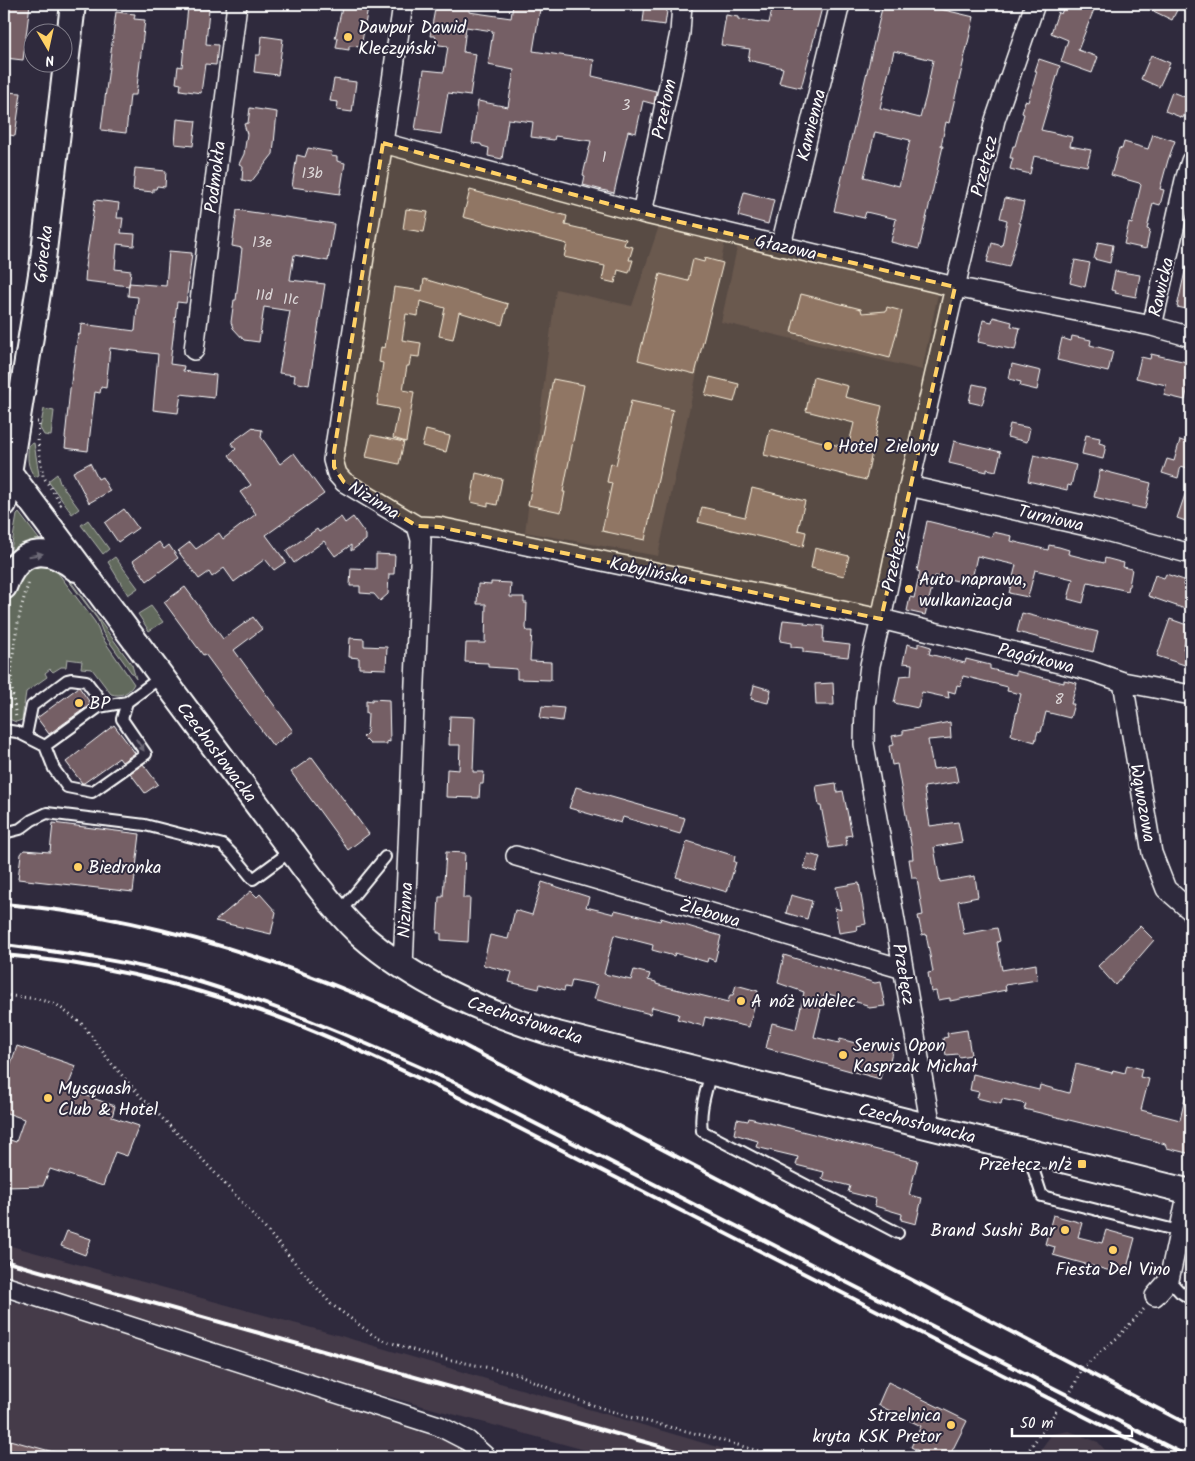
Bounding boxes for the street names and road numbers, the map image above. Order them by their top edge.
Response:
street label: Przełom [645,77,686,142]
street label: Kamienna [790,86,835,164]
street label: Przełęcz [964,133,1007,200]
street label: Podmokła [198,139,235,215]
street label: Górecka [27,224,62,285]
street label: Głazowa [752,227,819,270]
street label: Rawicka [1142,255,1183,320]
street label: Nizinna [342,474,405,528]
street label: Turniowa [1015,498,1086,541]
street label: Przełęcz [875,528,916,595]
street label: Kobylińska [607,550,691,595]
street label: Pagórkowa [994,636,1077,683]
street label: Czechosłowacka [168,696,264,810]
street label: Wąwozowa [1120,762,1163,845]
street label: Nizinna [391,881,422,939]
street label: Żlebowa [676,892,743,937]
street label: Przełęcz [883,941,922,1007]
street label: Czechosłowacka [463,989,586,1054]
street label: Czechosłowacka [855,1096,979,1153]

